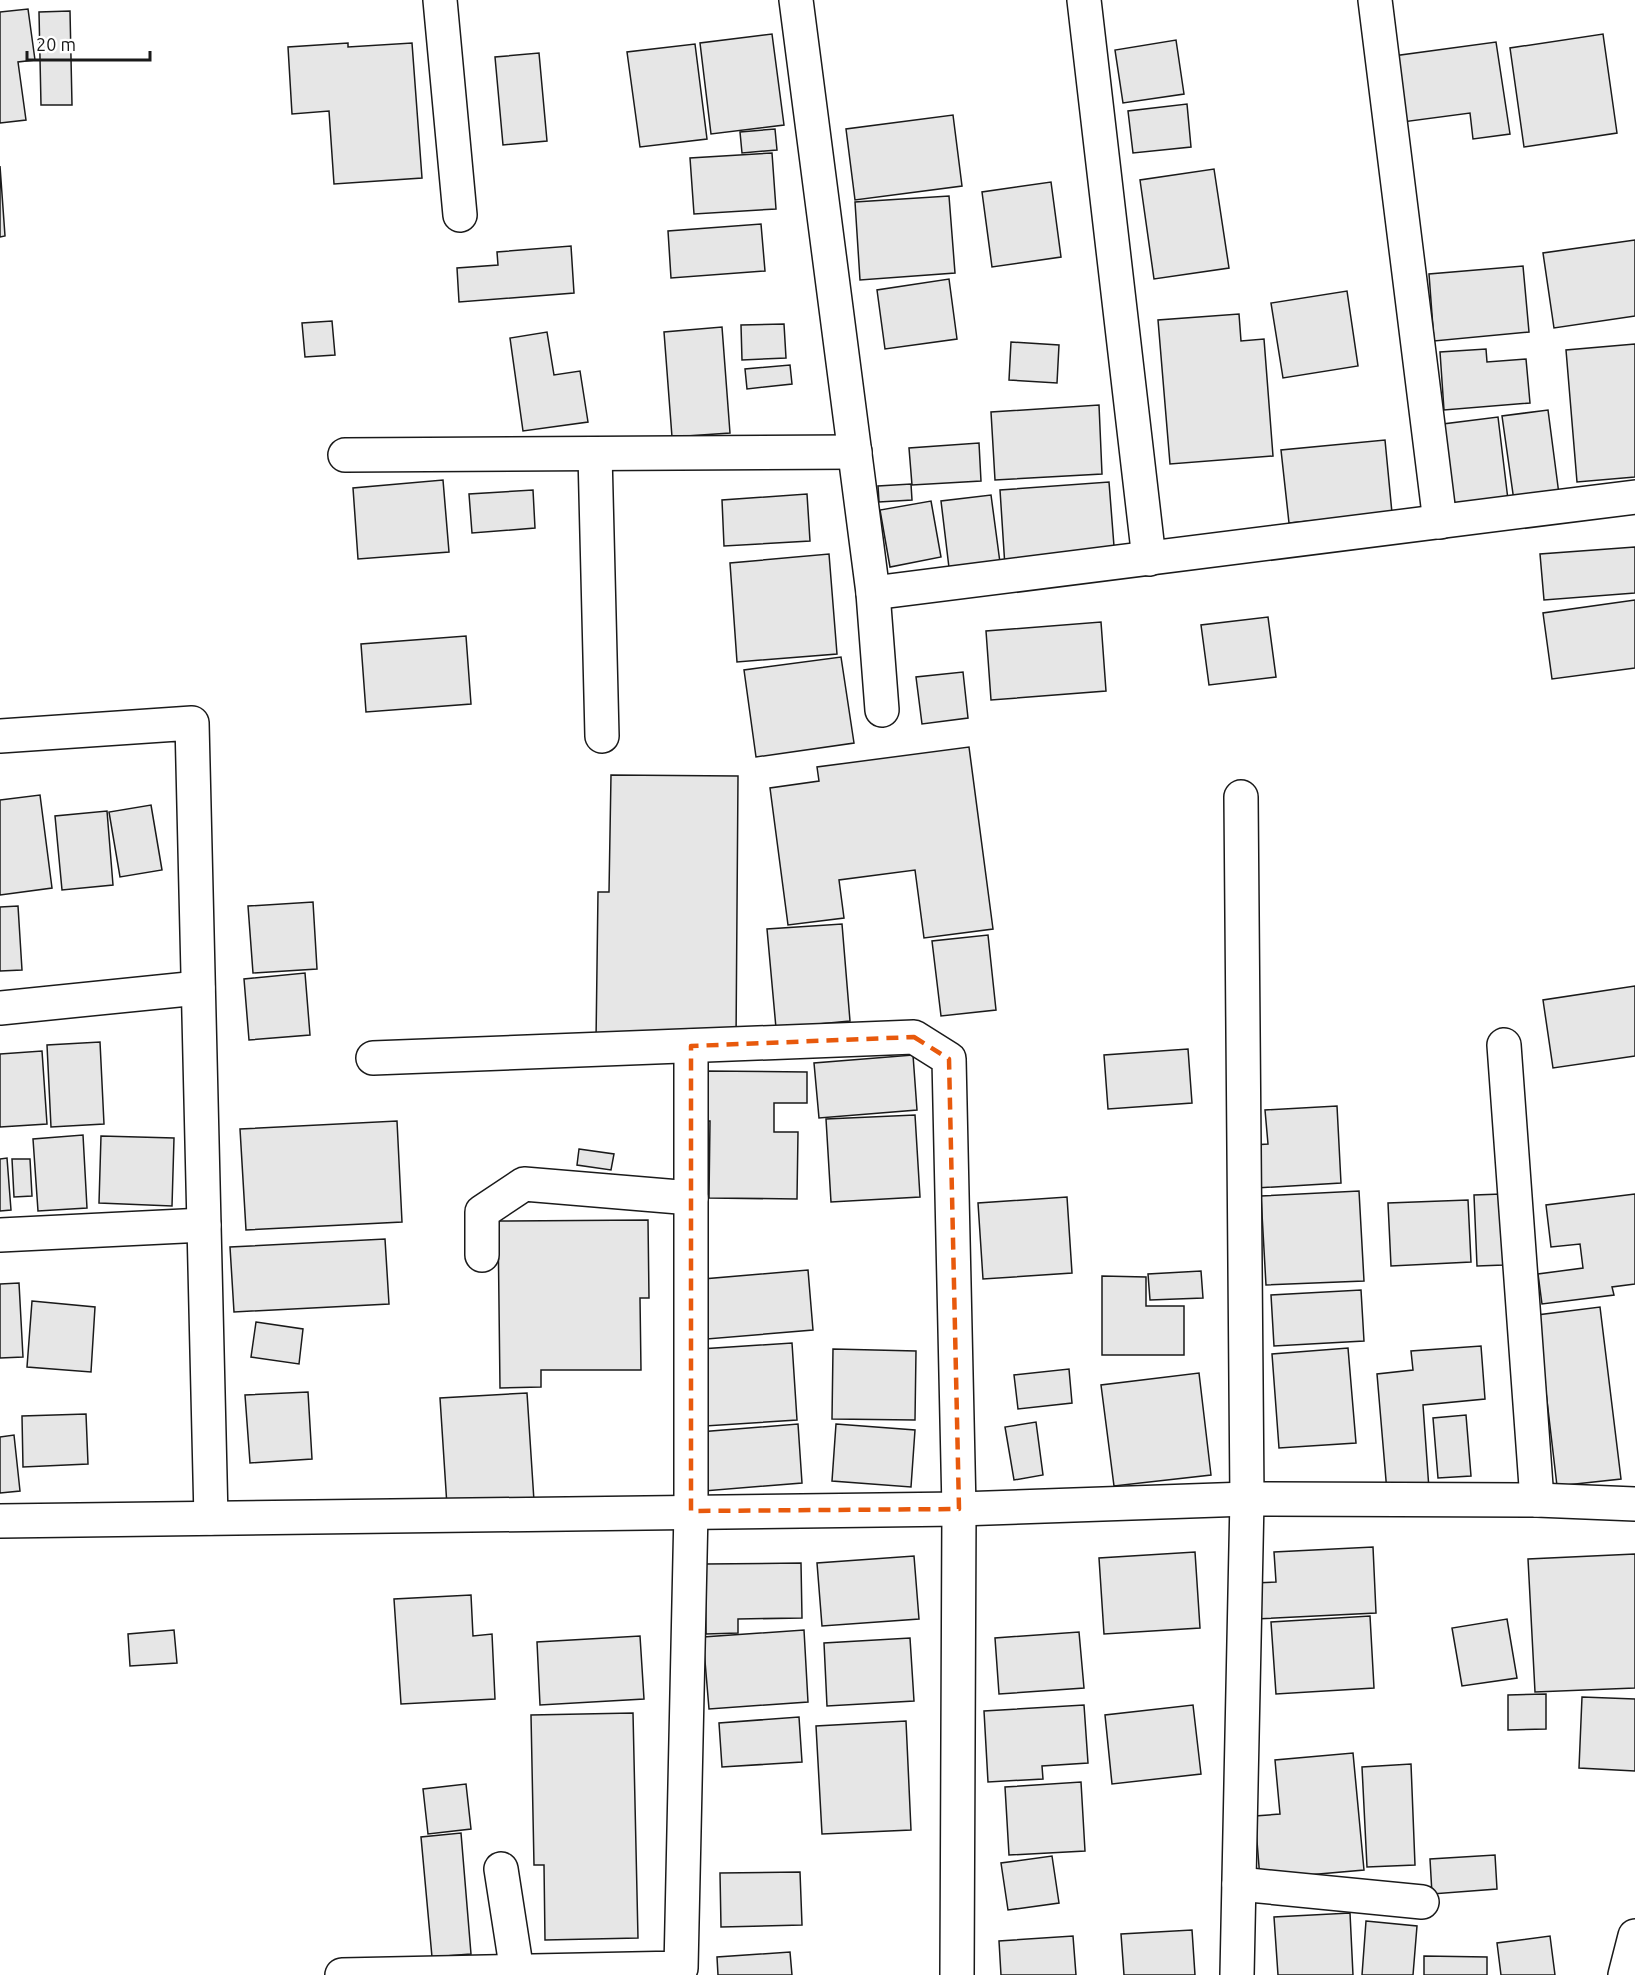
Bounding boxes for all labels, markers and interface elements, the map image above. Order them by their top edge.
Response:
scale bar [27,24,150,62]
text: 20 m [36,34,76,54]

